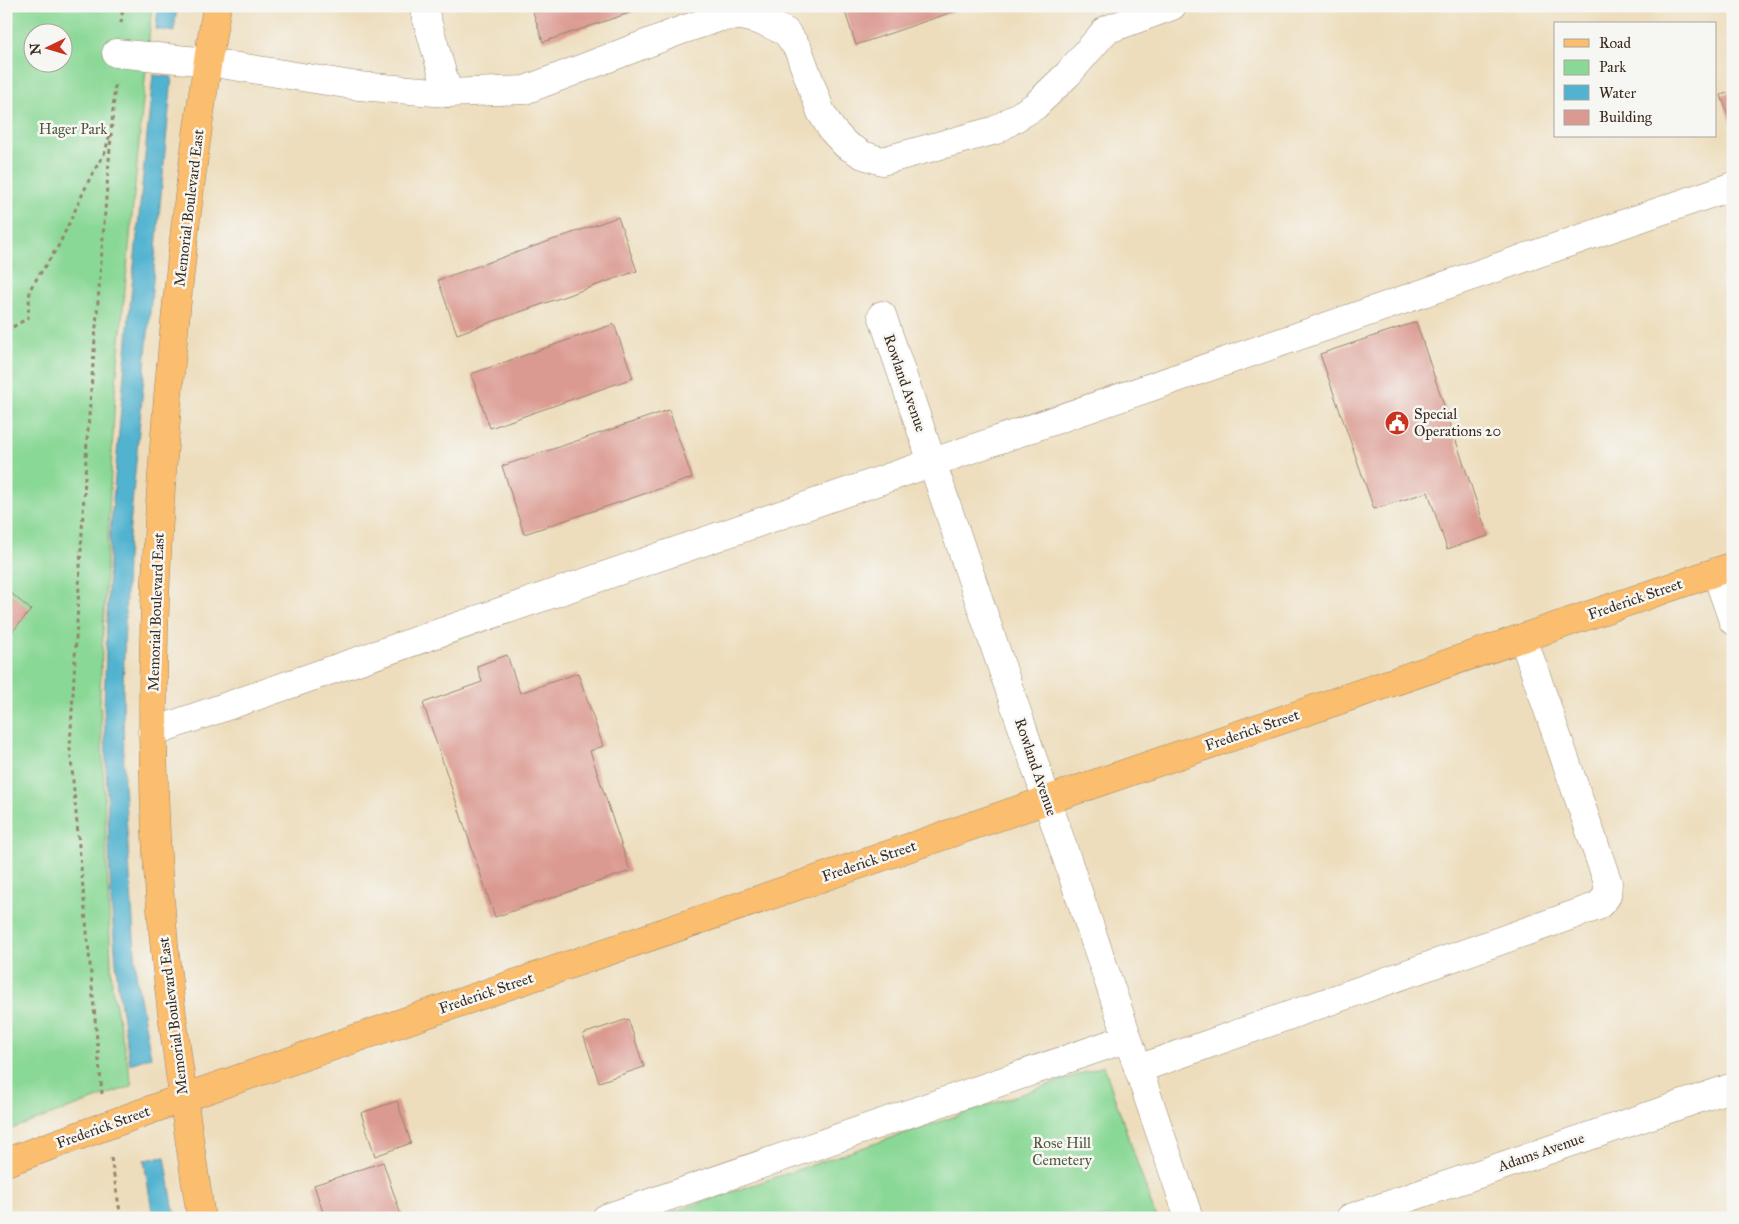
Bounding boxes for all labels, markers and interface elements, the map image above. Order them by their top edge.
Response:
north arrow [22,22,72,72]
legend [1554,22,1716,138]
text: Road [1599,34,1631,52]
text: N [27,42,45,56]
text: Park [1599,58,1626,76]
text: Water [1599,84,1636,102]
text: Building [1599,108,1653,126]
park label: Hager Park [39,120,107,138]
street label: Memorial Boulevard East [170,128,208,288]
street label: Rowland Avenue [880,332,930,434]
place label: Special Operations 20 [1414,405,1501,440]
public building icon: Special Operations 20 [1384,410,1410,436]
street label: Memorial Boulevard East [144,532,168,692]
street label: Frederick Street [1586,574,1685,624]
street label: Frederick Street [1203,705,1302,755]
street label: Rowland Avenue [1011,716,1061,818]
street label: Frederick Street [820,836,919,886]
street label: Memorial Boulevard East [154,936,192,1096]
street label: Frederick Street [437,968,536,1018]
street label: Frederick Street [54,1101,153,1152]
street label: Adams Avenue [1494,1129,1587,1176]
park label: Rose Hill Cemetery [1032,1134,1093,1169]

